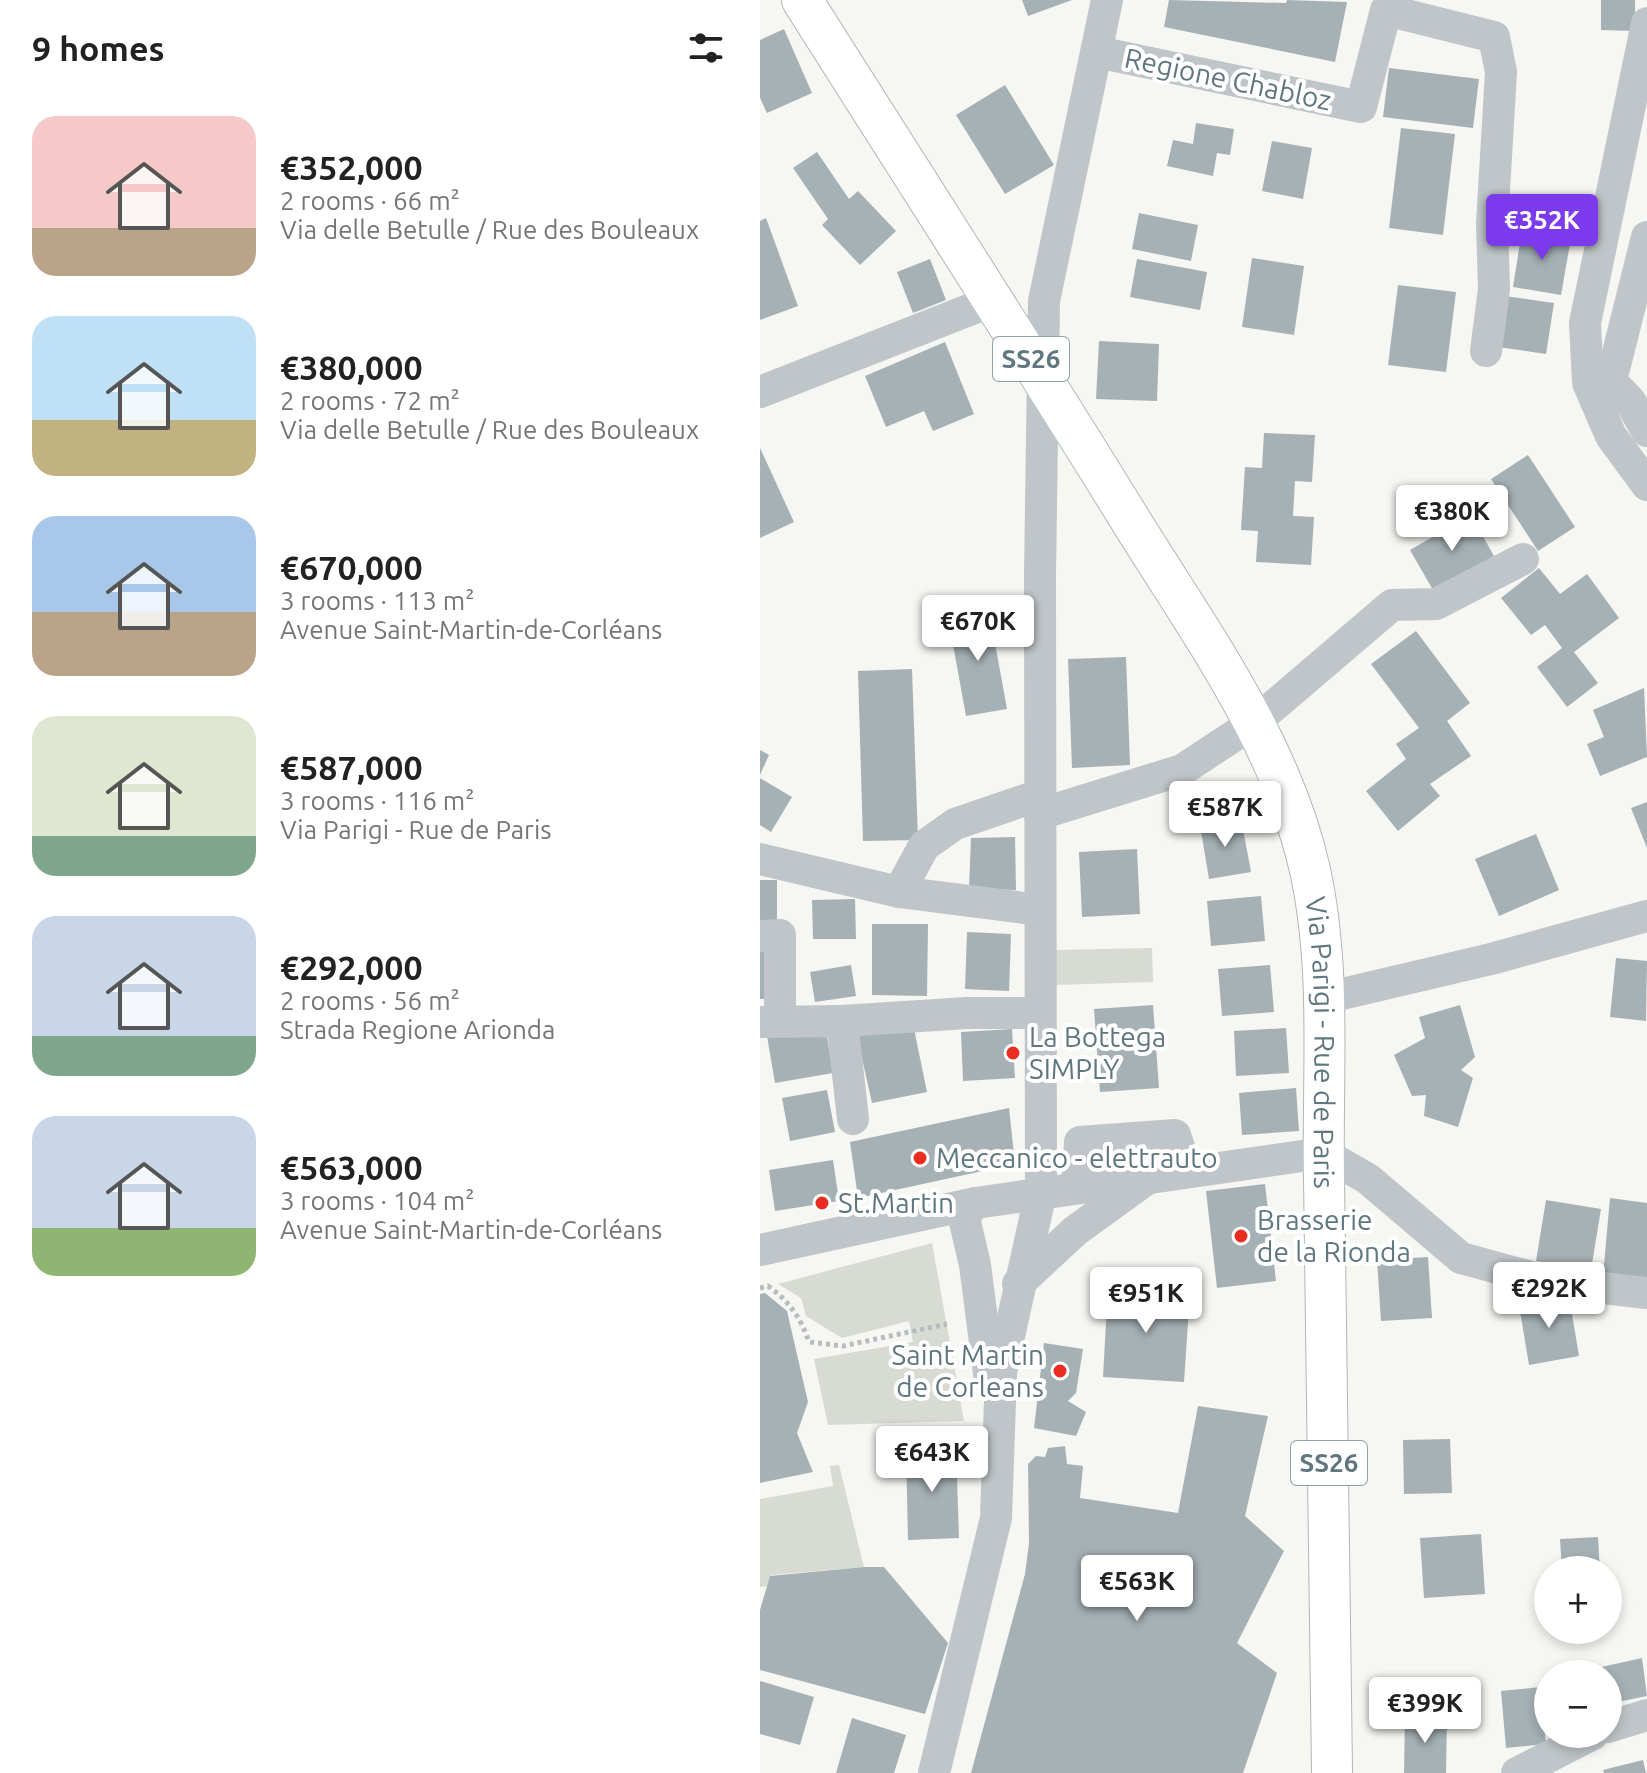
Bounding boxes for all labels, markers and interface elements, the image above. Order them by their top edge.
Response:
icon: filters [684,26,728,70]
text: 9 homes [32,29,165,67]
street label: Regione Chabloz [1122,41,1334,116]
icon: home [96,148,192,244]
text: €352,000 [280,148,423,186]
text: 2 rooms · 66 m² [280,186,460,215]
pin: €352K [1486,194,1598,262]
text: €352K [1504,205,1580,234]
text: Via delle Betulle / Rue des Bouleaux [280,215,699,244]
road number: SS26 [993,337,1069,381]
icon: home [96,348,192,444]
text: €380,000 [280,348,423,386]
text: 2 rooms · 72 m² [280,386,460,415]
text: Via delle Betulle / Rue des Bouleaux [280,415,699,444]
pin: €380K [1396,485,1508,553]
text: €380K [1414,496,1490,525]
icon: home [96,548,192,644]
text: €670,000 [280,548,423,586]
text: 3 rooms · 113 m² [280,586,475,615]
pin: €670K [922,595,1034,663]
text: €670K [940,606,1016,635]
text: Avenue Saint-Martin-de-Corléans [280,615,662,644]
icon: home [96,748,192,844]
text: €587,000 [280,748,423,786]
pin: €587K [1169,781,1281,849]
text: 3 rooms · 116 m² [280,786,475,815]
text: €587K [1187,792,1263,821]
text: Via Parigi - Rue de Paris [280,815,552,844]
street label: Via Parigi - Rue de Paris [1300,894,1341,1189]
icon: home [96,948,192,1044]
text: €292,000 [280,948,423,986]
text: 2 rooms · 56 m² [280,986,460,1015]
text: Strada Regione Arionda [280,1015,555,1044]
place label: La Bottega SIMPLY [1029,1021,1166,1084]
marker: La Bottega SIMPLY [1004,1044,1022,1062]
place label: Meccanico - elettrauto [936,1142,1218,1173]
icon: home [96,1148,192,1244]
text: €563,000 [280,1148,423,1186]
marker: Meccanico - elettrauto [911,1149,929,1167]
text: 3 rooms · 104 m² [280,1186,475,1215]
place label: St.Martin [838,1187,954,1218]
marker: St.Martin [813,1194,831,1212]
place label: Brasserie de la Rionda [1257,1204,1411,1267]
text: Avenue Saint-Martin-de-Corléans [280,1215,662,1244]
marker: Brasserie de la Rionda [1232,1227,1250,1245]
pin: €292K [1493,1262,1605,1330]
pin: €951K [1090,1267,1202,1335]
text: €292K [1511,1273,1587,1302]
text: €951K [1108,1278,1184,1307]
place label: Saint Martin de Corleans [892,1339,1044,1402]
marker: Saint Martin de Corleans [1051,1362,1069,1380]
pin: €643K [876,1426,988,1494]
text: €643K [894,1437,970,1466]
road number: SS26 [1291,1441,1367,1485]
pin: €563K [1081,1555,1193,1623]
map controls [1534,1556,1622,1748]
button: + [1534,1556,1622,1644]
text: €563K [1099,1566,1175,1595]
button: − [1534,1660,1622,1748]
pin: €399K [1369,1677,1481,1745]
text: €399K [1387,1688,1463,1717]

